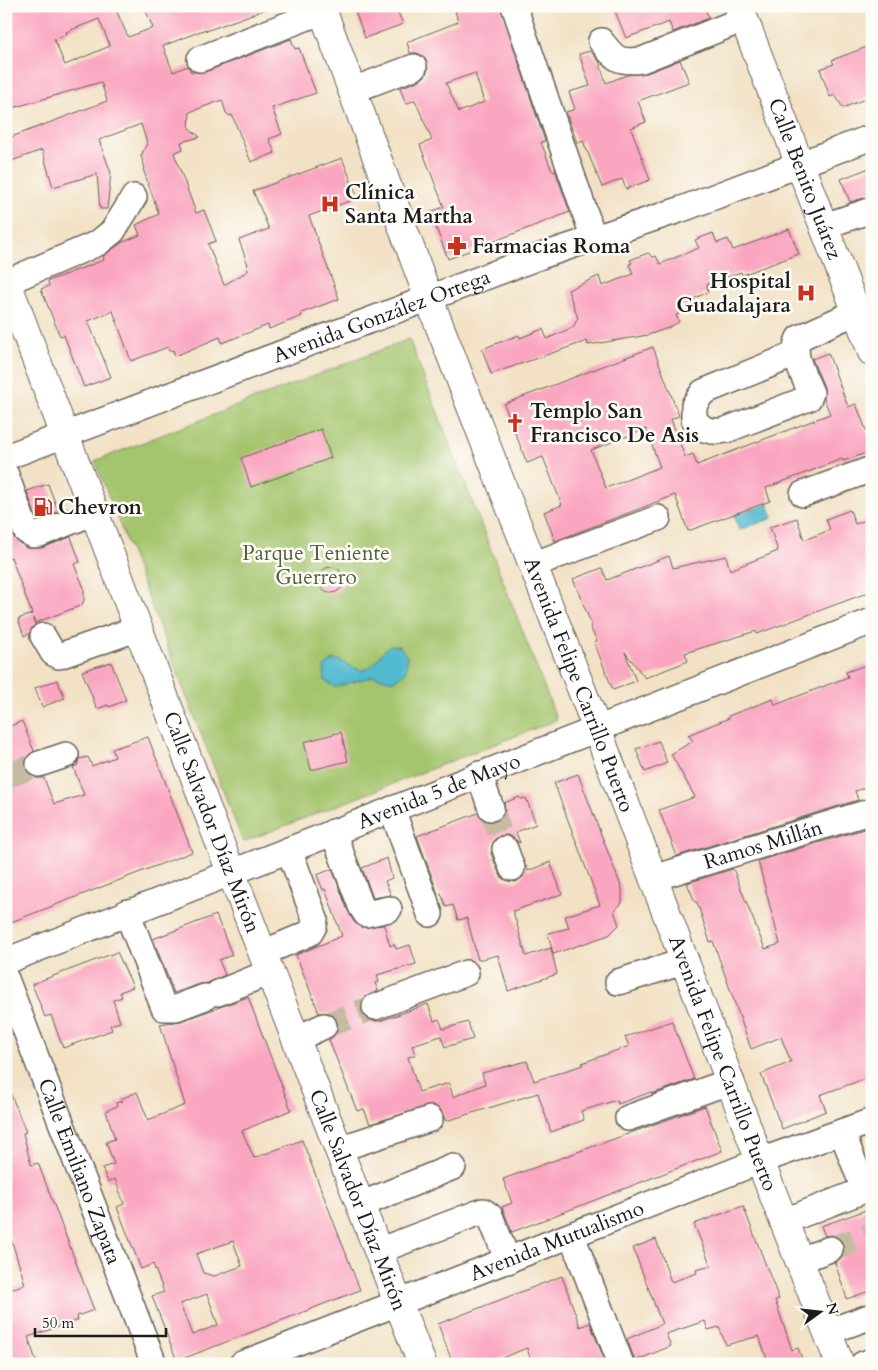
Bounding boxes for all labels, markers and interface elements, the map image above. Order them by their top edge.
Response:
street label: Calle Benito Juárez [761,94,849,264]
place label: Clínica Santa Martha [345,178,474,231]
hospital icon: Clínica Santa Martha [319,193,341,215]
place label: Farmacias Roma [472,232,631,261]
pharmacy icon: Farmacias Roma [446,235,468,257]
street label: Avenida González Ortega [269,262,494,370]
place label: Hospital Guadalajara [676,267,792,320]
hospital icon: Hospital Guadalajara [795,282,817,304]
place label: Templo San Francisco De Asis [530,397,699,450]
church icon: Templo San Francisco De Asis [504,412,526,434]
place label: Chevron [58,493,142,522]
fuel station icon: Chevron [32,496,54,518]
park label: Parque Teniente Guerrero [242,539,390,592]
street label: Avenida Felipe Carrillo Puerto [516,553,641,816]
street label: Calle Salvador Díaz Mirón [156,707,267,937]
street label: Avenida 5 de Mayo [353,746,525,837]
street label: Ramos Millán [700,813,826,877]
street label: Avenida Felipe Carrillo Puerto [661,931,784,1195]
street label: Calle Emiliano Zapata [31,1074,128,1269]
street label: Calle Salvador Díaz Mirón [302,1085,414,1315]
street label: Avenida Mutualismo [466,1194,648,1288]
north arrow [796,1288,846,1338]
text: N [821,1300,843,1317]
scale bar [35,1305,166,1337]
text: 50 m [42,1313,74,1333]

